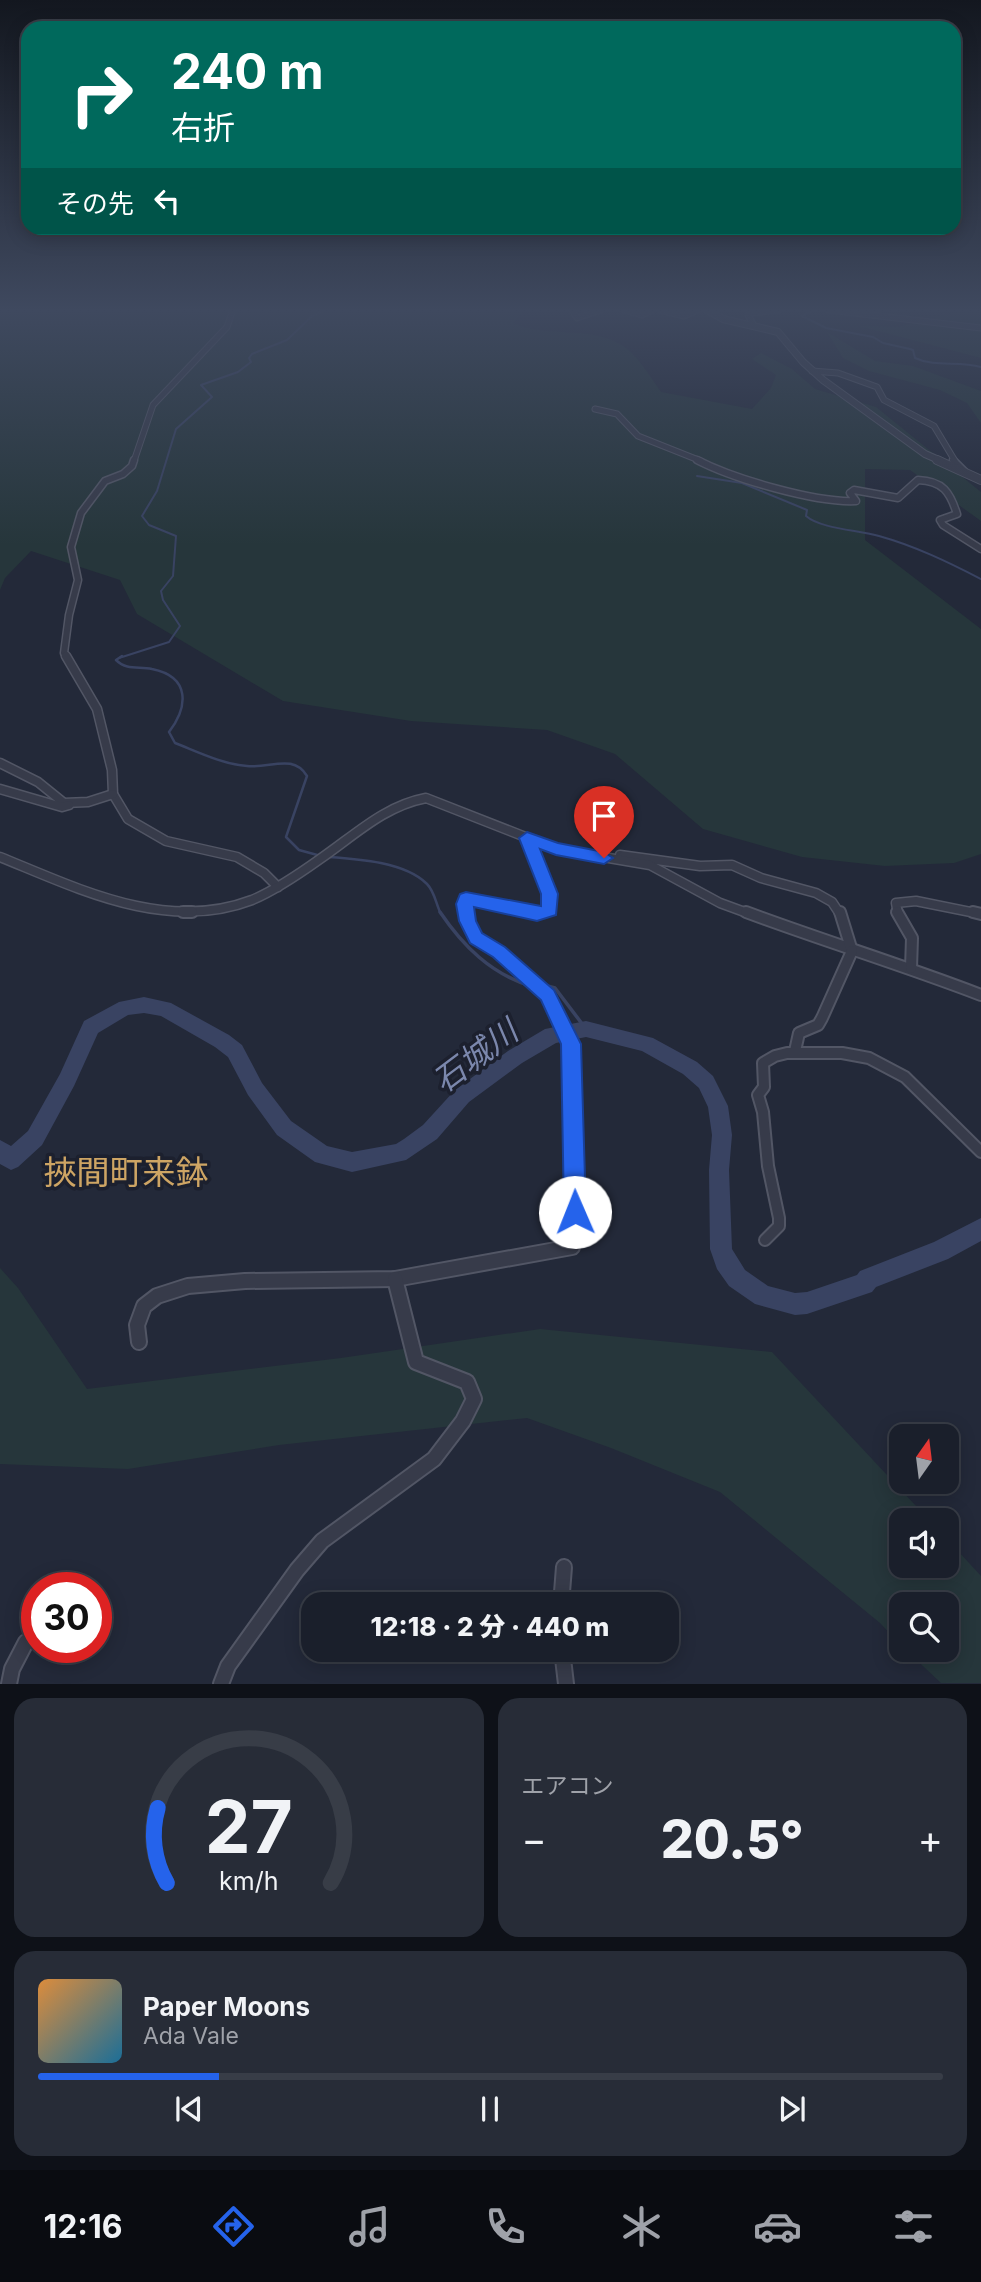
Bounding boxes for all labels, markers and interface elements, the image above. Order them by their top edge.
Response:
text: 240 m [171,42,324,101]
icon: right [56,49,147,140]
text: 右折 [171,108,235,147]
icon: left [148,182,186,220]
text: その先 [56,188,134,219]
pin [574,786,634,858]
icon: arrive [585,797,623,835]
water label: 石城川 [425,1010,527,1100]
district label: 挾間町来鉢 [44,1152,209,1192]
position arrow [538,1175,612,1249]
north arrow [889,1424,959,1494]
map controls [889,1424,959,1662]
button: sound [889,1508,959,1578]
speed limit sign: 30 [21,1572,112,1663]
button: search [889,1592,959,1662]
text: 12:18 · 2 分 · 440 m [371,1611,609,1642]
text: エアコン [522,1772,614,1800]
text: 27 [205,1783,293,1872]
text: 20.5° [661,1808,804,1871]
text: − [522,1816,547,1862]
text: + [918,1816,943,1862]
text: km/h [219,1866,278,1896]
text: Paper Moons [143,1991,310,2022]
text: Ada Vale [143,2022,239,2050]
icon: previous [170,2090,208,2128]
icon: pause [471,2090,509,2128]
icon: next [773,2090,811,2128]
icon: directions [209,2202,258,2251]
icon: music [345,2202,394,2251]
icon: phone [481,2202,530,2251]
icon: climate [617,2202,666,2251]
icon: car [753,2202,802,2251]
icon: filters [889,2202,938,2251]
text: 12:16 [43,2207,123,2246]

